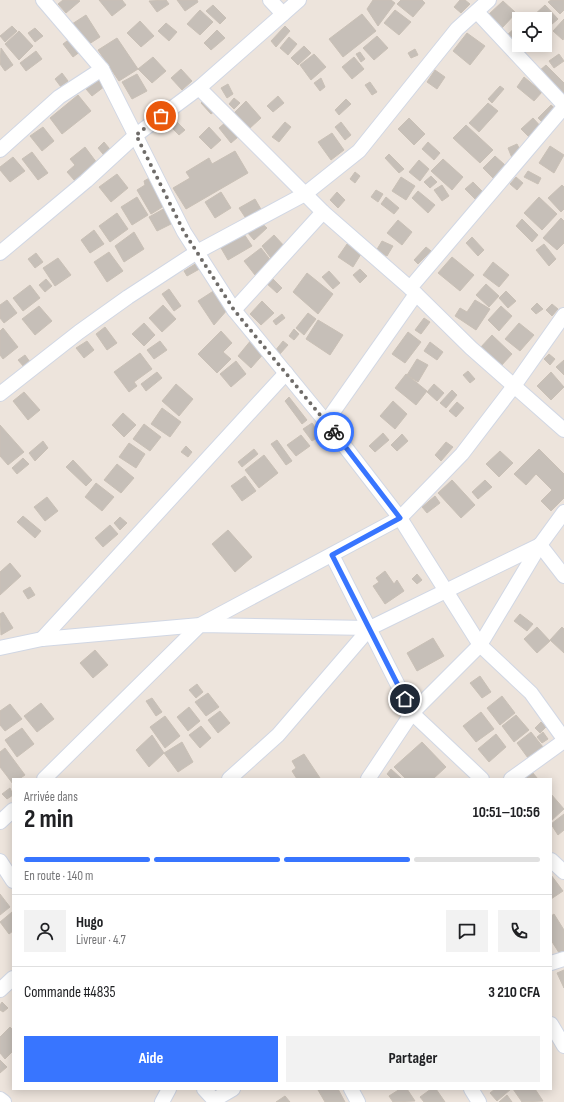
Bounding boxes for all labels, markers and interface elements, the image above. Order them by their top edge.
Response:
map controls [512,12,552,52]
button: locate [512,12,552,52]
pin [144,99,178,133]
icon: bag [150,105,172,127]
courier [314,412,354,452]
icon: bike [323,421,345,443]
pin [388,682,422,716]
icon: home [394,688,416,710]
text: Arrivée dans [24,789,78,805]
text: 10:51–10:56 [473,803,540,822]
text: 2 min [24,804,74,835]
text: En route · 140 m [24,868,93,884]
button: person [24,910,66,952]
button: chat [446,910,488,952]
button: phone [498,910,540,952]
text: Hugo [76,913,103,932]
text: Livreur · 4.7 [76,932,126,948]
text: Commande #4835 [24,983,116,1002]
text: 3 210 CFA [488,983,540,1002]
button: Aide [24,1036,278,1082]
button: Partager [286,1036,540,1082]

